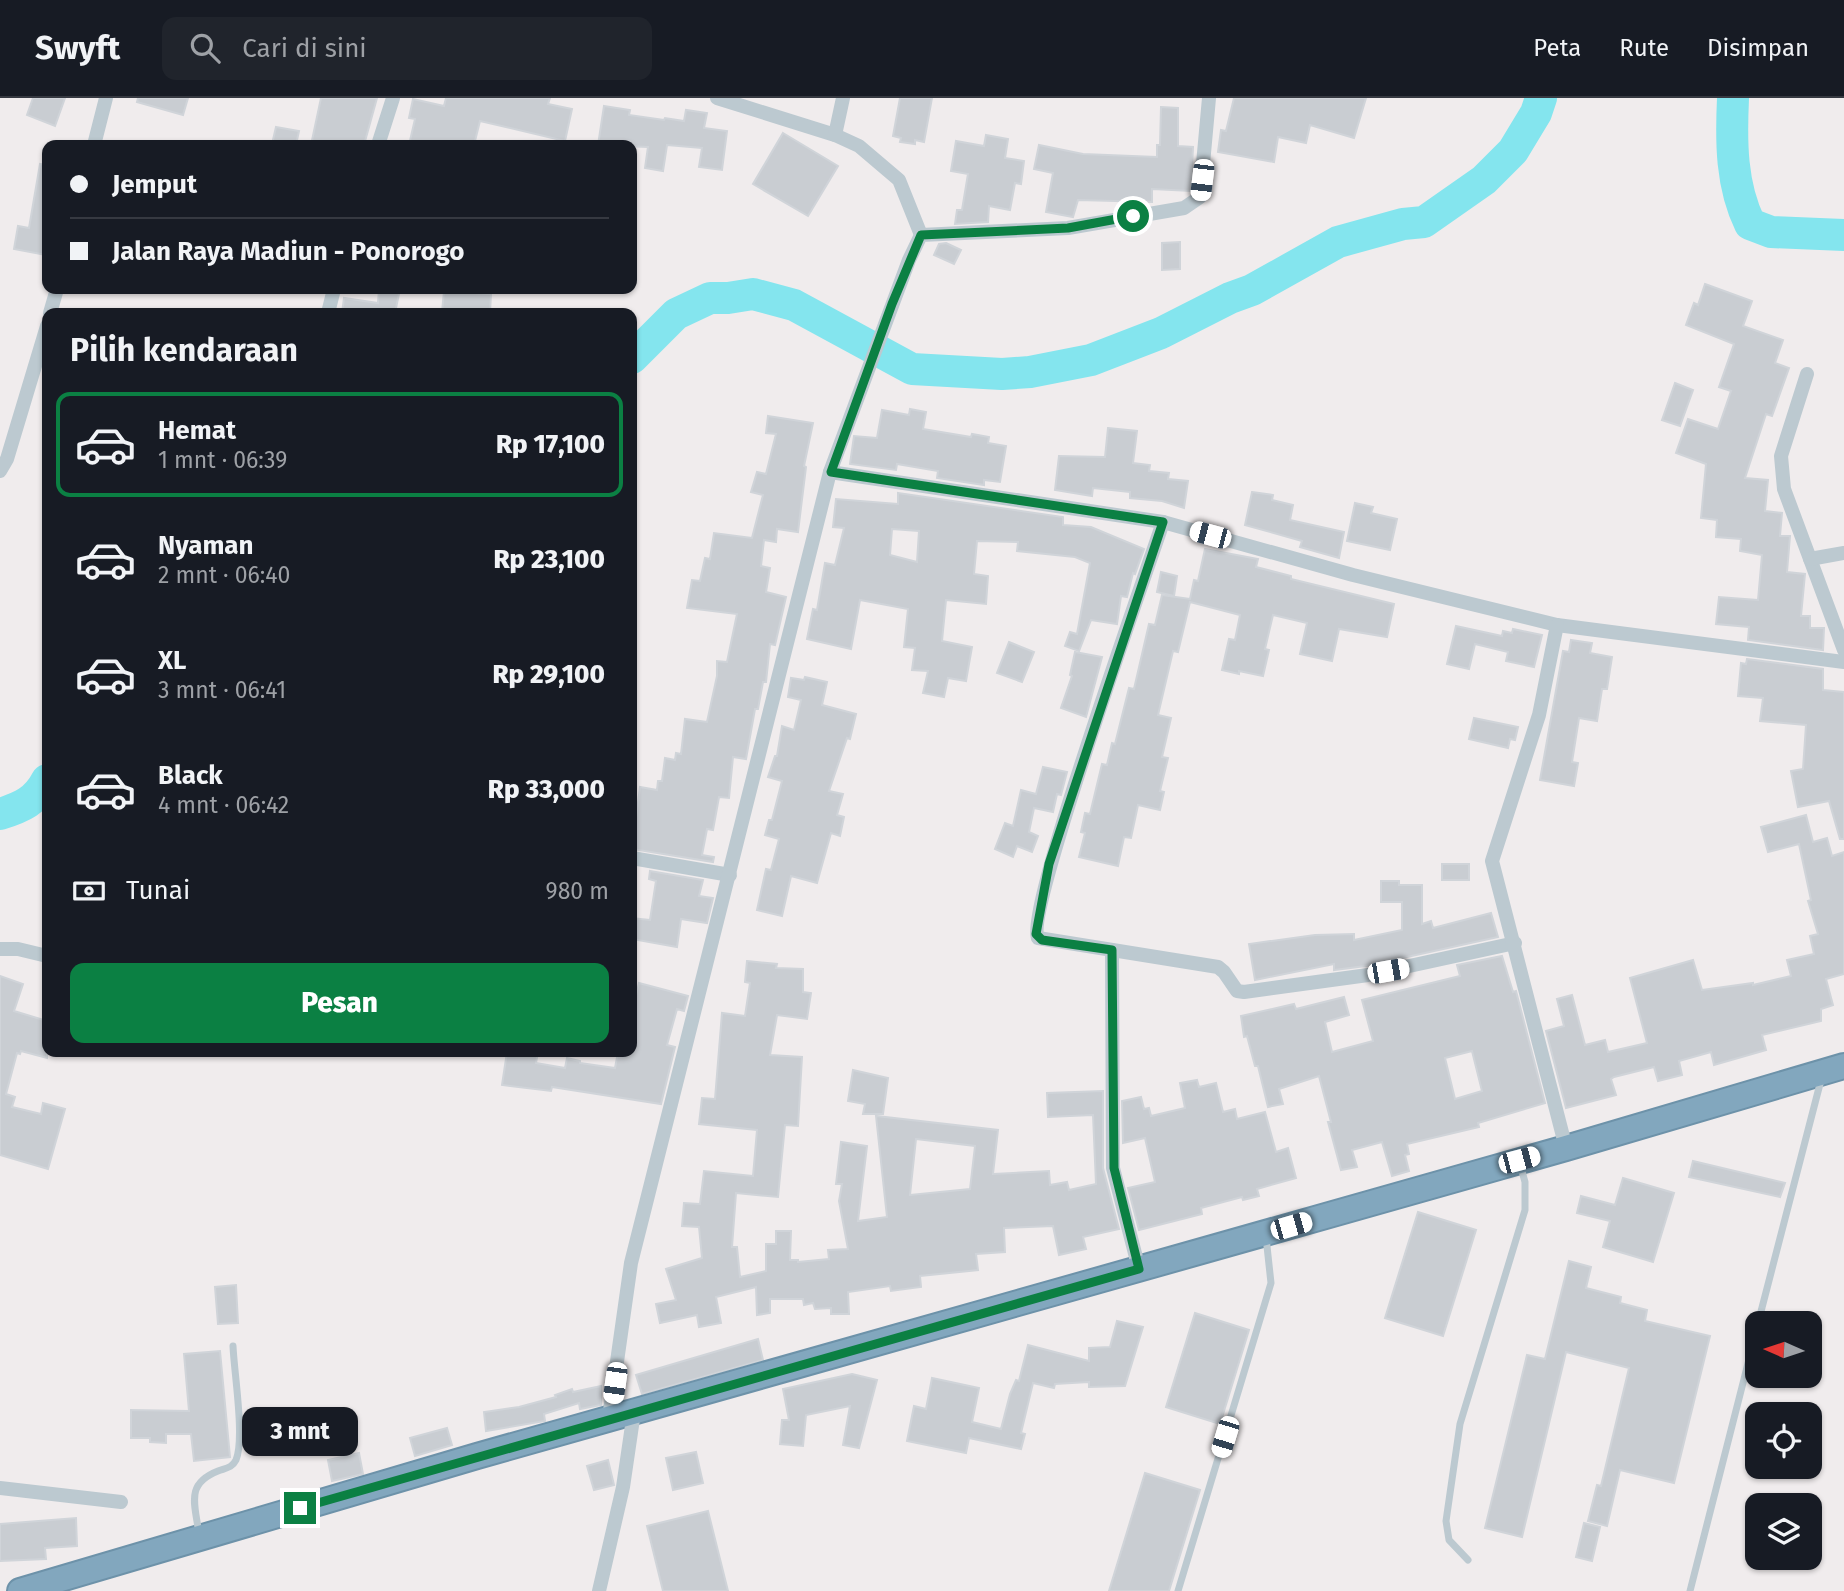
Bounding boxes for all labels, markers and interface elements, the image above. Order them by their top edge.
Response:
search box [162,17,652,80]
text: Swyft [35,28,120,68]
icon: search [186,29,224,67]
text: Cari di sini [242,33,367,64]
text: Peta [1533,34,1581,62]
text: Rute [1619,34,1669,62]
text: Disimpan [1707,34,1809,62]
car [1190,158,1215,202]
text: Jemput [112,169,197,200]
route start [1117,200,1149,232]
text: Jalan Raya Madiun - Ponorogo [112,236,465,267]
text: Pilih kendaraan [70,331,298,369]
icon: car [74,413,137,476]
text: Hemat [158,415,236,446]
text: Rp 17,100 [496,429,605,460]
text: 1 mnt · 06:39 [158,446,287,474]
car [1187,519,1234,551]
icon: car [74,528,137,591]
text: Nyaman [158,530,254,561]
text: Rp 23,100 [493,544,605,575]
text: 2 mnt · 06:40 [158,561,290,589]
icon: car [74,643,137,706]
text: XL [158,645,186,676]
text: Rp 29,100 [492,659,605,690]
text: 3 mnt · 06:41 [158,676,286,704]
icon: car [74,758,137,821]
text: Black [158,760,223,791]
text: Rp 33,000 [488,774,605,805]
text: 4 mnt · 06:42 [158,791,289,819]
icon: cash [70,872,108,910]
text: Tunai [126,875,190,906]
text: 980 m [546,877,609,905]
car [1366,957,1411,985]
button: Pesan [70,963,609,1043]
car [1496,1144,1543,1176]
car [1268,1210,1315,1242]
north arrow [1745,1311,1822,1388]
map controls [1745,1311,1822,1570]
car [602,1361,629,1405]
button: locate [1745,1402,1822,1479]
callout: 3 mnt [242,1406,358,1456]
car [1209,1414,1242,1460]
text: 3 mnt [271,1417,329,1445]
route end [284,1492,316,1524]
button: layers [1745,1493,1822,1570]

